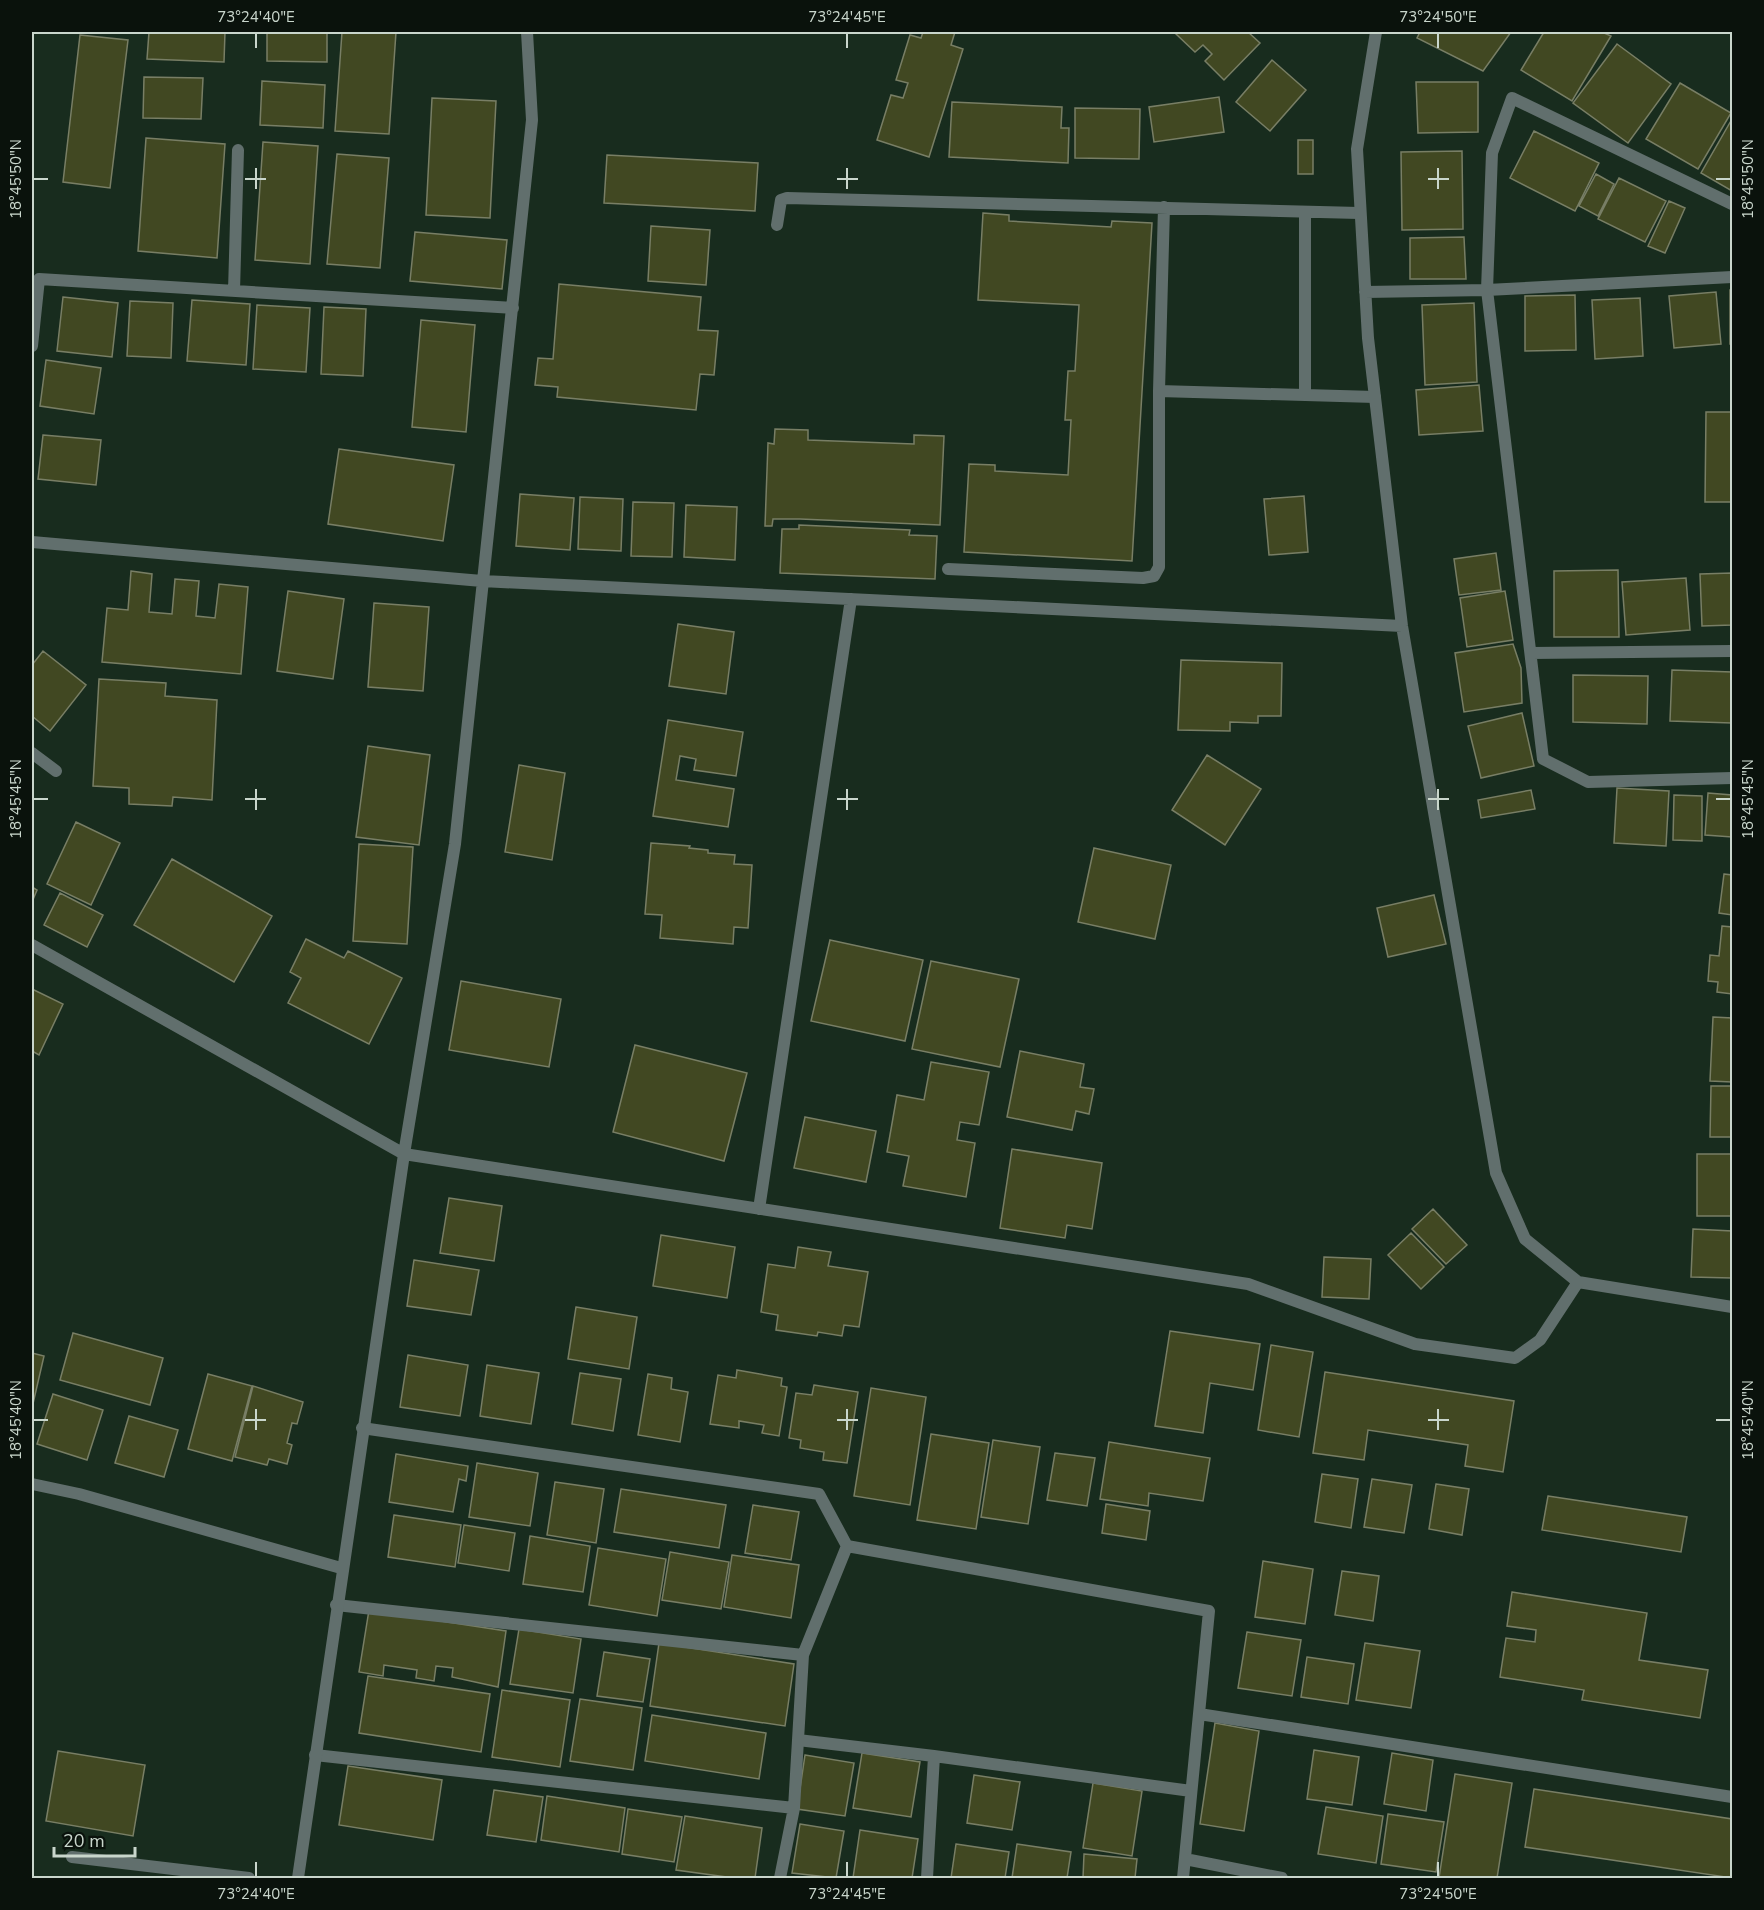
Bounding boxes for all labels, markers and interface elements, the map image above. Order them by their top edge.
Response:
text: 73°24'40"E [217,7,295,27]
text: 73°24'45"E [808,7,886,27]
text: 73°24'50"E [1399,7,1477,27]
text: 18°45'50"N [6,139,26,219]
text: 18°45'50"N [1738,139,1758,219]
text: 18°45'45"N [6,759,26,839]
text: 18°45'45"N [1738,759,1758,839]
text: 18°45'40"N [6,1380,26,1460]
text: 18°45'40"N [1738,1380,1758,1460]
scale bar [54,1820,135,1858]
text: 20 m [63,1829,105,1853]
text: 73°24'40"E [217,1884,295,1904]
text: 73°24'45"E [808,1884,886,1904]
text: 73°24'50"E [1399,1884,1477,1904]

